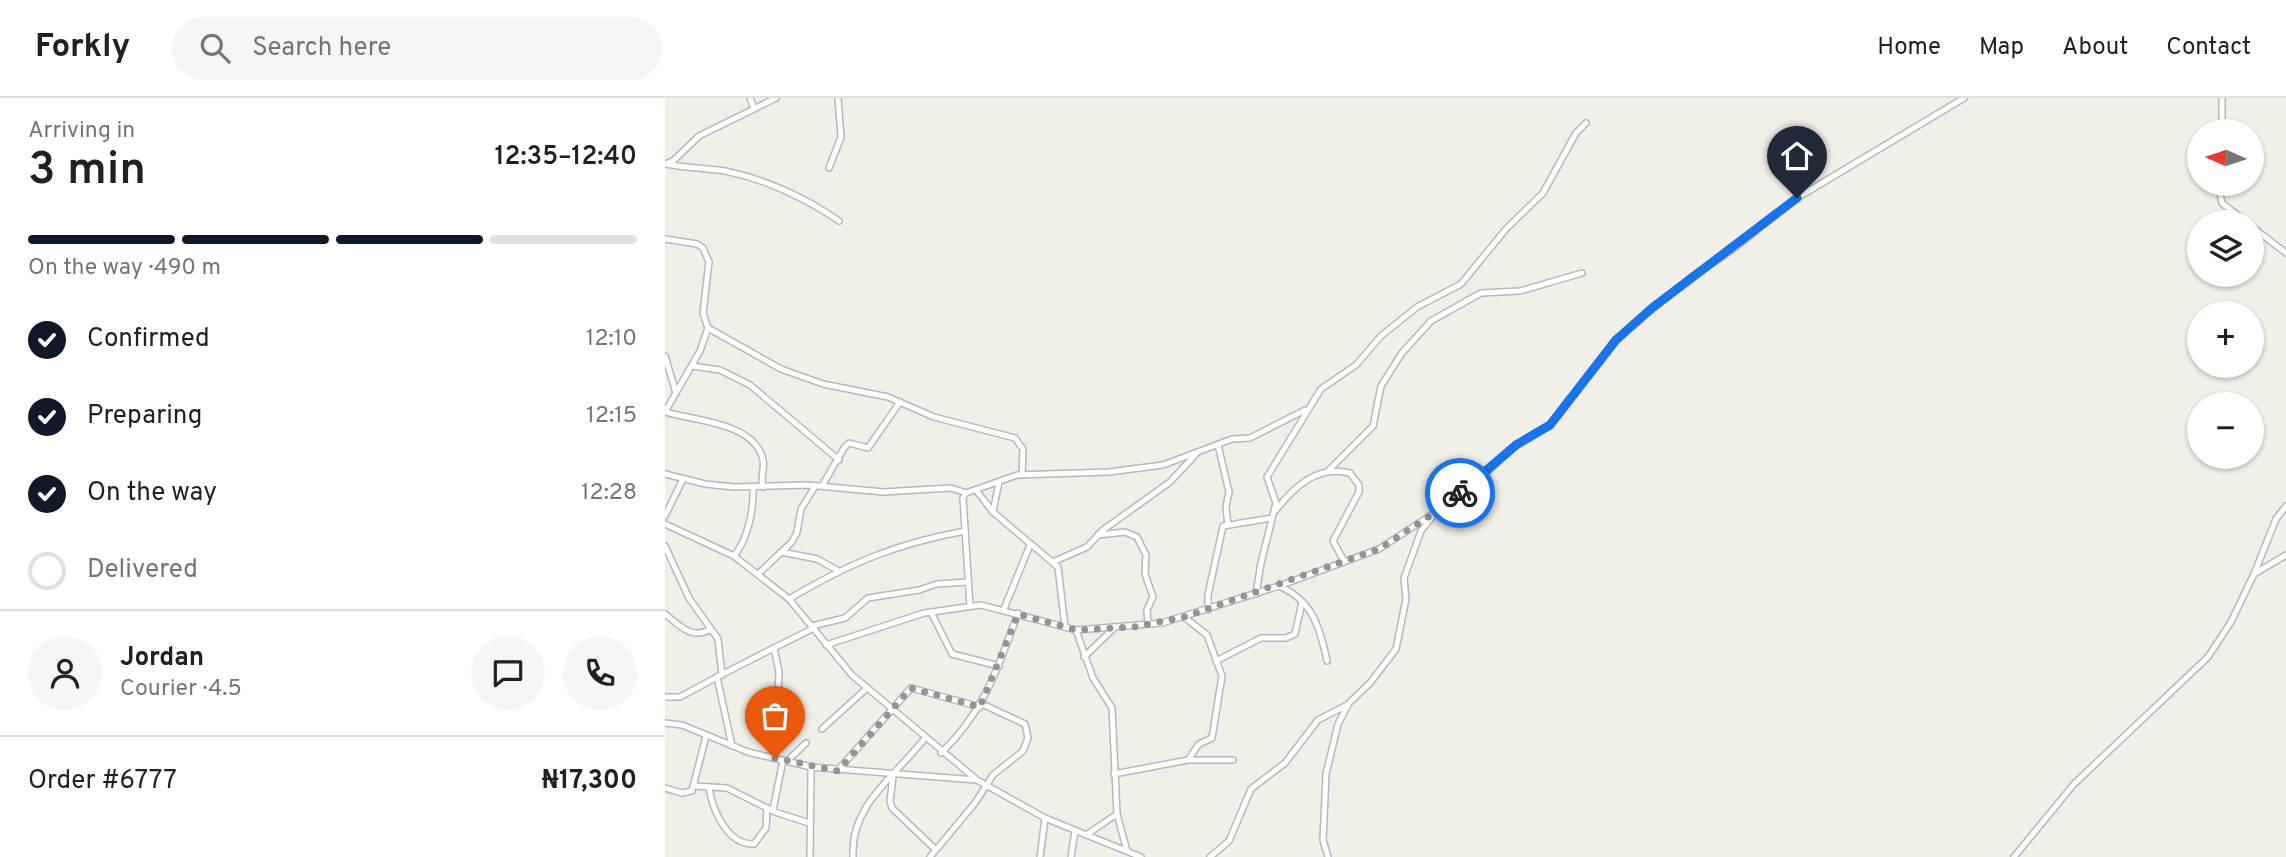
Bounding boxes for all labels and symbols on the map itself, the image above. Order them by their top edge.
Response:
north arrow [2187,119,2265,196]
pin [1767,126,1827,198]
courier [1425,458,1495,528]
pin [745,686,805,758]

